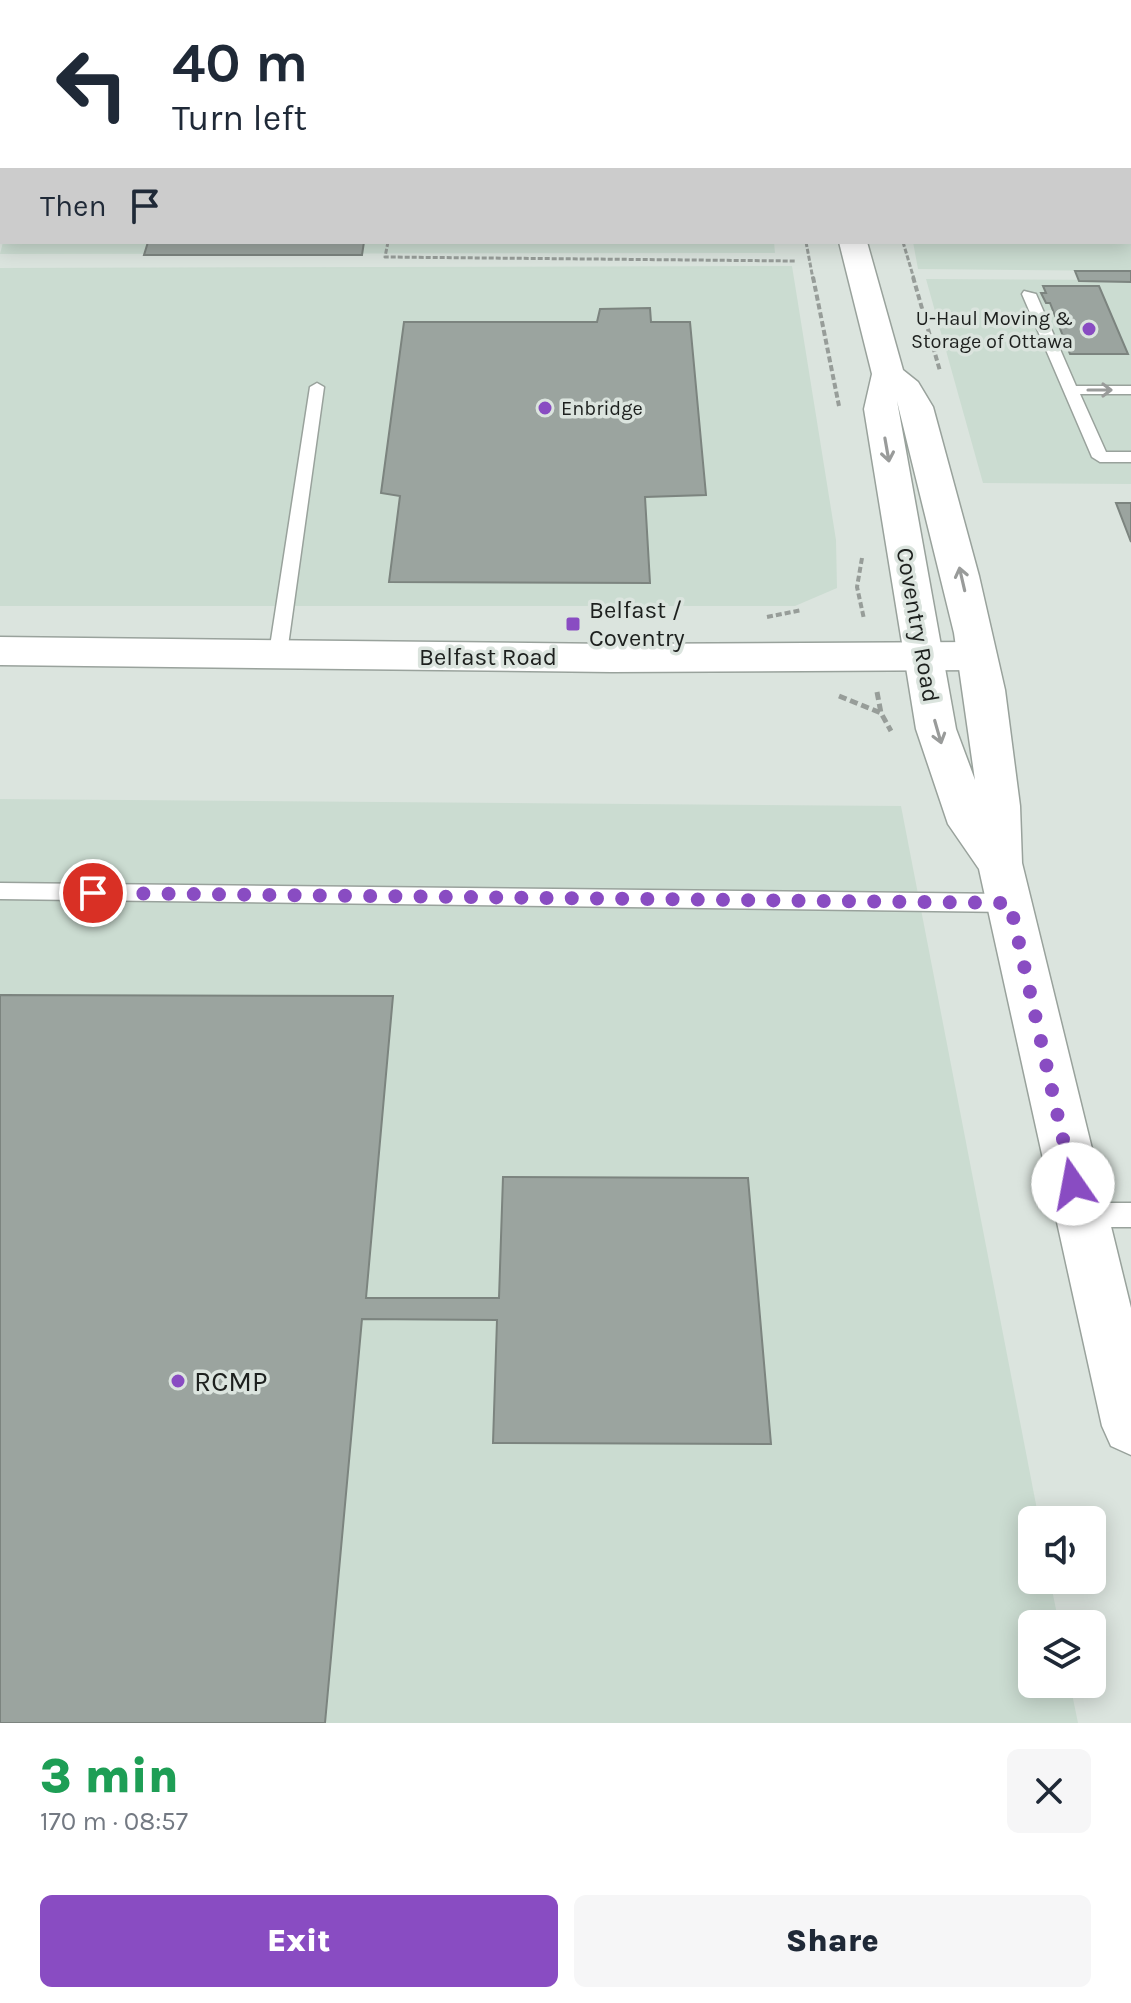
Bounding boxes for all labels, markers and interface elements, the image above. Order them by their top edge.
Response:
text: 40 m [172,30,308,95]
icon: left [40,32,144,136]
text: Turn left [172,97,307,139]
icon: arrive [123,184,167,228]
text: Then [40,188,107,224]
place label: U-Haul Moving & Storage of Ottawa [911,307,1073,353]
marker: U-Haul Moving & Storage of Ottawa [1080,320,1098,338]
one-way arrow [1086,382,1113,398]
place label: Enbridge [561,397,643,420]
marker: Enbridge [536,399,554,417]
one-way arrow [881,437,896,462]
street label: Coventry Road [891,545,945,705]
one-way arrow [953,567,968,592]
place label: Belfast / Coventry [589,596,685,652]
marker: Belfast / Coventry [564,615,582,633]
street label: Belfast Road [419,643,557,671]
one-way arrow [932,719,947,745]
pin [59,859,127,927]
icon: arrive [71,871,115,915]
position arrow [1031,1142,1115,1226]
place label: RCMP [194,1365,268,1398]
marker: RCMP [169,1372,187,1390]
map controls [1018,1506,1106,1698]
button: sound [1018,1506,1106,1594]
button: layers [1018,1610,1106,1698]
text: 3 min [40,1748,179,1804]
button: close [1007,1749,1091,1833]
text: 170 m · 08:57 [40,1806,188,1837]
button: Exit [40,1895,558,1987]
button: Share [574,1895,1091,1987]

